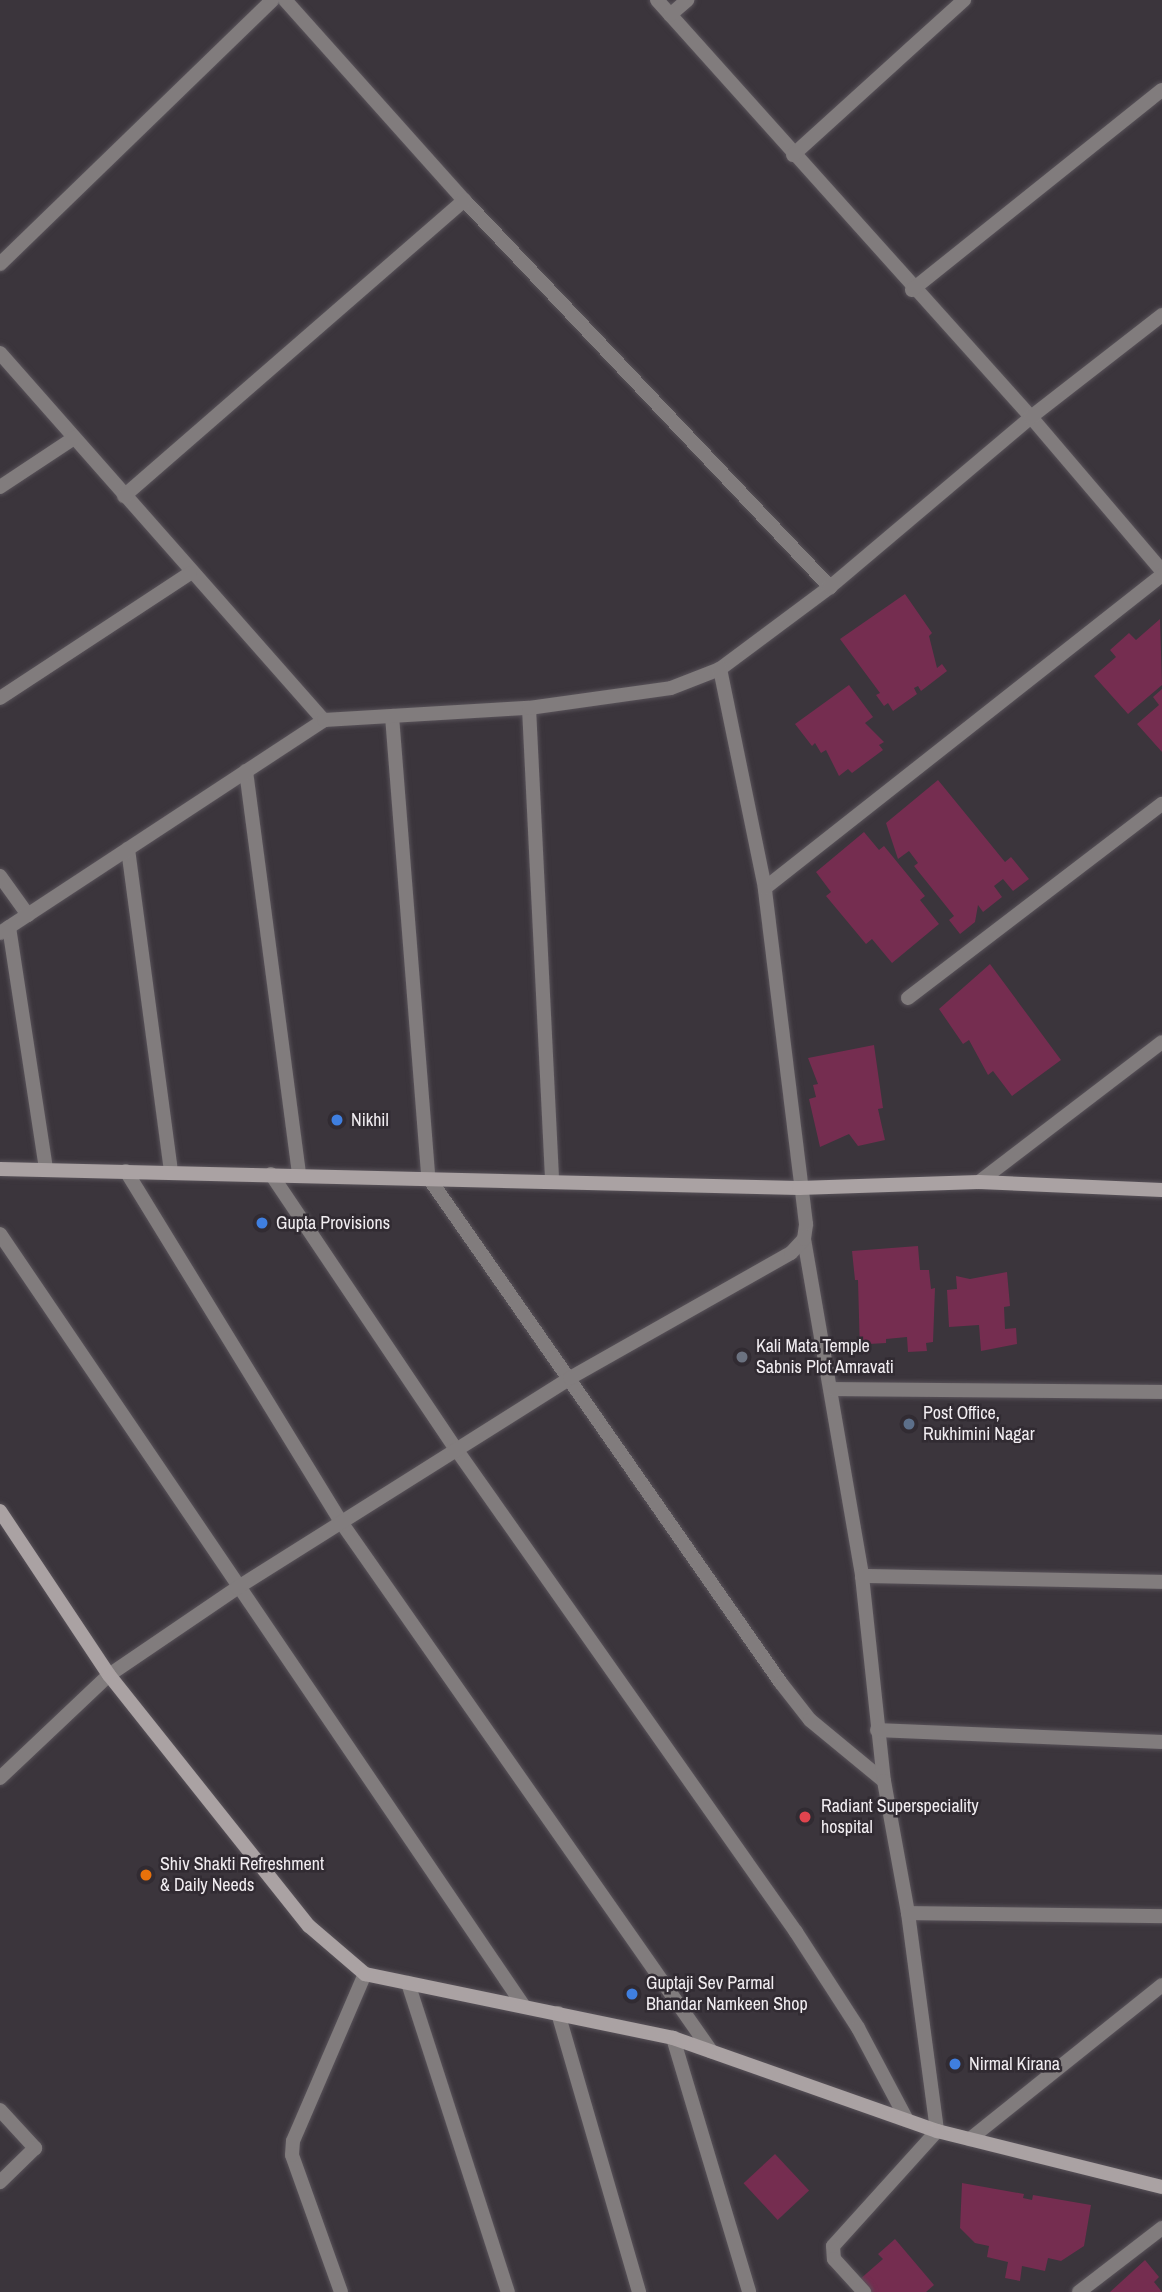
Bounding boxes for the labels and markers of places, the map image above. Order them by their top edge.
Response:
place label: Nikhil [351,1109,389,1131]
marker: Nikhil [329,1112,345,1128]
place label: Gupta Provisions [276,1212,390,1234]
marker: Gupta Provisions [254,1215,270,1231]
place label: Kali Mata Temple Sabnis Plot Amravati [756,1336,895,1378]
marker: Kali Mata Temple Sabnis Plot Amravati [734,1349,750,1365]
place label: Post Office, Rukhimini Nagar [923,1403,1035,1446]
marker: Post Office, Rukhimini Nagar [901,1416,917,1432]
place label: Radiant Superspeciality hospital [821,1796,979,1839]
marker: Radiant Superspeciality hospital [795,1807,815,1827]
place label: Shiv Shakti Refreshment & Daily Needs [160,1854,324,1896]
marker: Shiv Shakti Refreshment & Daily Needs [138,1867,154,1883]
place label: Guptaji Sev Parmal Bhandar Namkeen Shop [646,1973,808,2016]
marker: Guptaji Sev Parmal Bhandar Namkeen Shop [624,1986,640,2002]
place label: Nirmal Kirana [969,2053,1060,2075]
marker: Nirmal Kirana [947,2056,963,2072]

